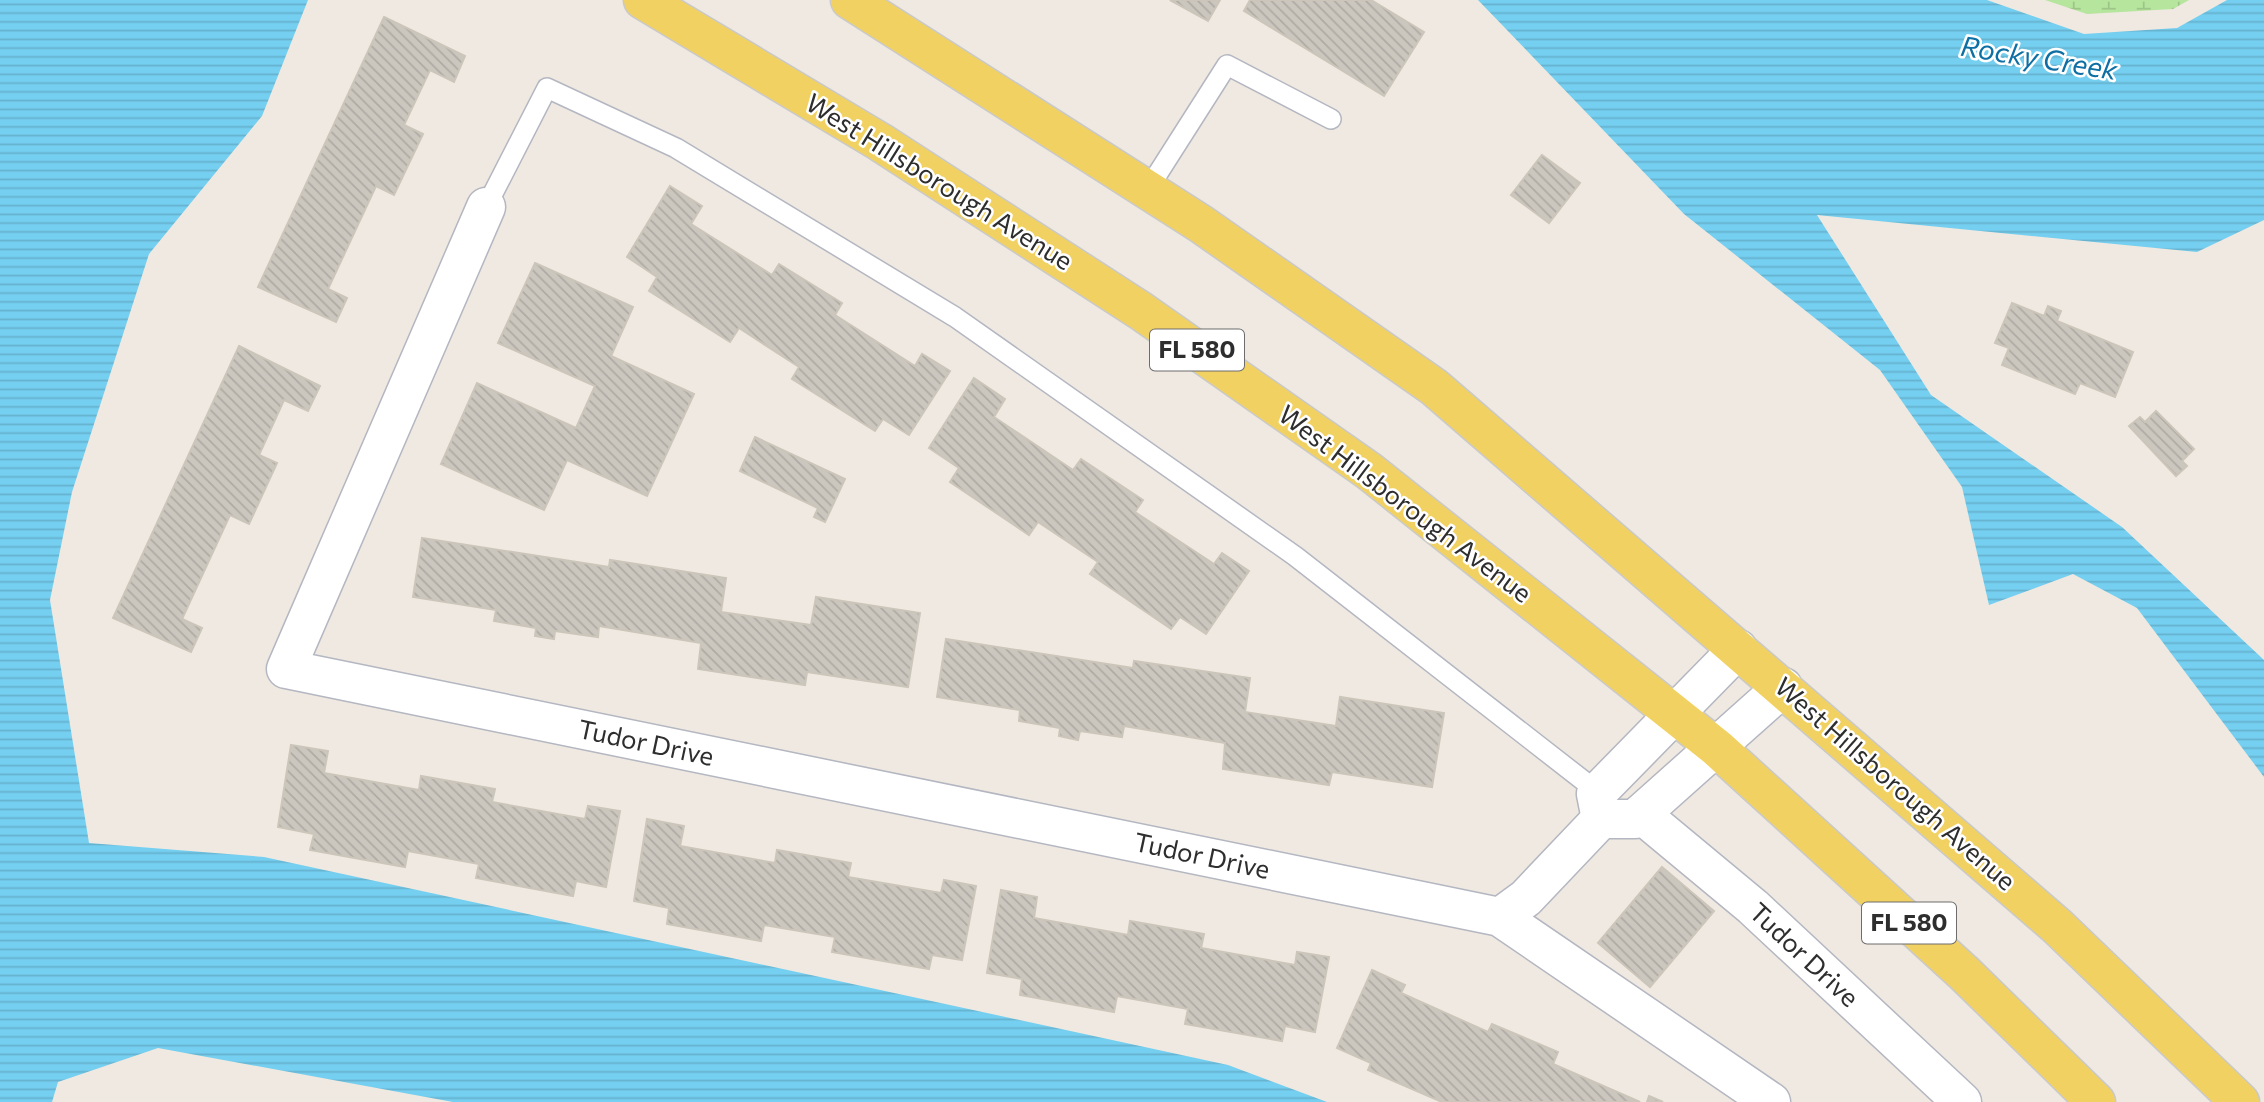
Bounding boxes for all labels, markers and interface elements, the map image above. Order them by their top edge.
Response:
water label: Rocky Creek [1958,28,2121,86]
street label: West Hillsborough Avenue [801,86,1079,276]
road number: FL 580 [1150,330,1244,370]
street label: West Hillsborough Avenue [1273,398,1538,608]
street label: West Hillsborough Avenue [1769,670,2023,896]
street label: Tudor Drive [576,712,717,771]
street label: Tudor Drive [1132,825,1273,884]
street label: Tudor Drive [1744,896,1866,1012]
road number: FL 580 [1862,903,1956,944]

